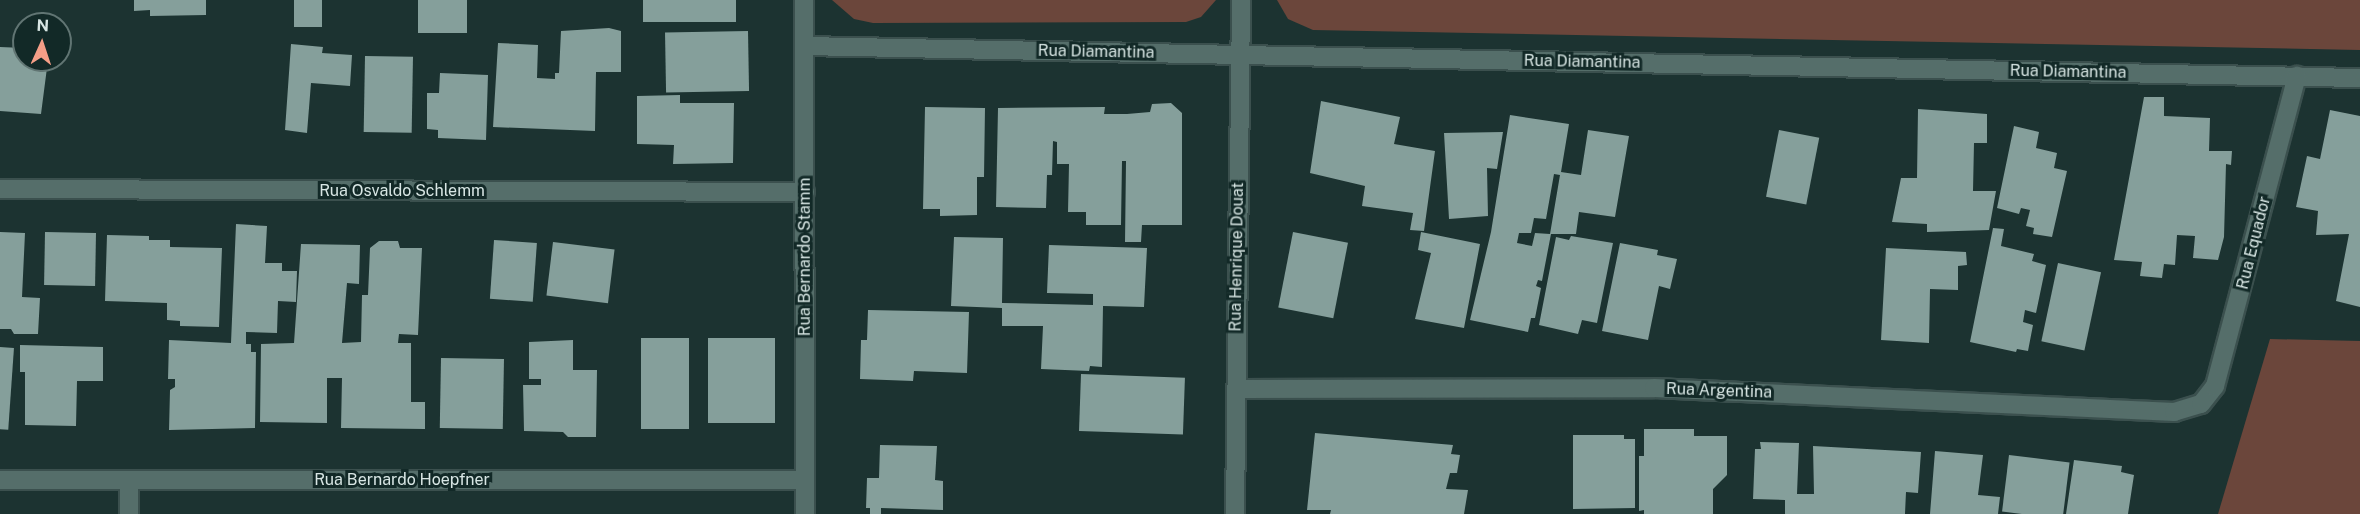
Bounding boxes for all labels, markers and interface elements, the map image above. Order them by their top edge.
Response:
north arrow [12,12,72,72]
text: N [36,16,50,35]
street label: Rua Diamantina [1038,41,1154,63]
street label: Rua Diamantina [1524,51,1640,73]
street label: Rua Diamantina [2010,61,2126,83]
street label: Rua Bernardo Stamm [795,178,815,336]
street label: Rua Osvaldo Schlemm [319,181,485,201]
street label: Rua Henrique Douat [1226,182,1248,332]
street label: Rua Equador [2233,195,2275,291]
street label: Rua Argentina [1666,380,1772,402]
street label: Rua Bernardo Hoepfner [314,470,490,490]

